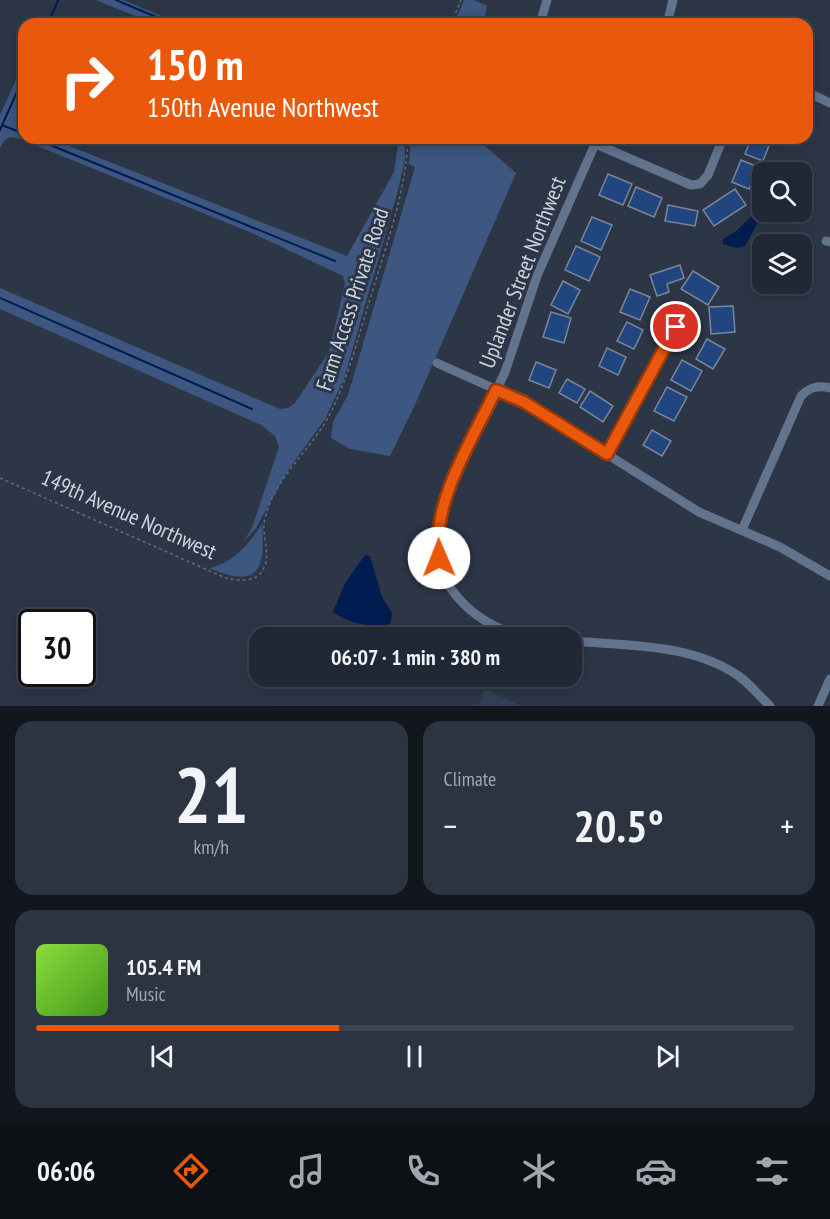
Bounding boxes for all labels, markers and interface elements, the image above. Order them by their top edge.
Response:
text: 150 m [147,37,244,92]
icon: right [48,42,126,120]
text: 150th Avenue Northwest [147,90,379,124]
map controls [752,162,812,294]
button: search [752,162,812,222]
street label: Uplander Street Northwest [473,172,571,372]
street label: Farm Access Private Road [309,204,395,394]
button: layers [752,234,812,294]
pin [650,301,701,352]
icon: arrive [659,310,692,343]
street label: 149th Avenue Northwest [37,463,221,565]
position arrow [407,526,471,590]
speed limit sign: 30 [18,609,96,687]
text: 06:07 · 1 min · 380 m [331,643,500,671]
text: 21 [174,744,249,845]
text: Climate [444,766,496,792]
text: 20.5° [574,796,664,854]
text: − [444,804,457,847]
text: + [780,804,794,847]
text: km/h [194,834,229,860]
text: 105.4 FM [126,953,201,981]
text: Music [126,981,166,1007]
icon: previous [146,1040,179,1073]
icon: pause [398,1040,431,1073]
icon: next [651,1040,684,1073]
icon: directions [170,1150,212,1192]
icon: music [286,1150,328,1192]
icon: phone [402,1150,444,1192]
icon: climate [518,1150,560,1192]
icon: car [635,1150,677,1192]
icon: filters [751,1150,793,1192]
text: 06:06 [37,1154,96,1188]

